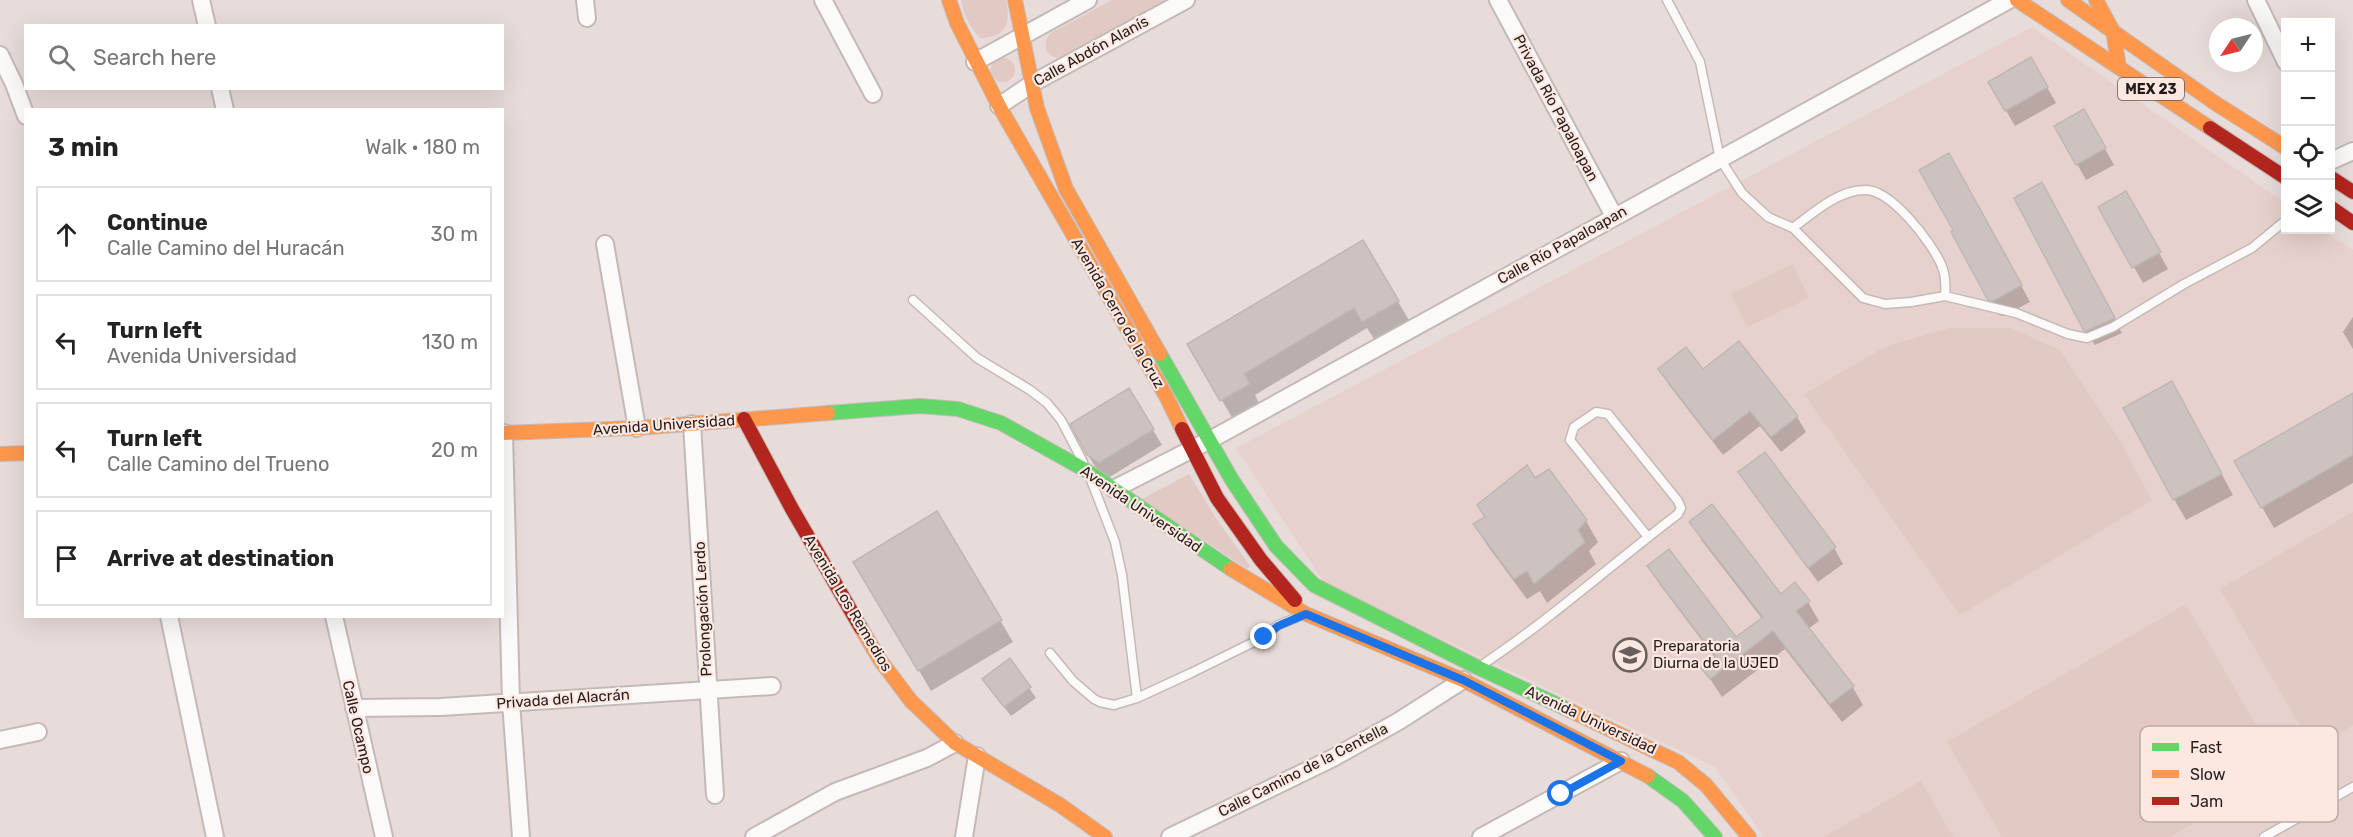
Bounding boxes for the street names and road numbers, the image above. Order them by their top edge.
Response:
street label: Calle Abdón Alanís [1030,12,1152,90]
street label: Privada Río Papaloapan [1510,32,1602,184]
road number: MEX 23 [2118,78,2184,100]
street label: Calle Río Papaloapan [1494,202,1630,288]
street label: Avenida Cerro de la Cruz [1068,235,1169,392]
street label: Avenida Universidad [592,411,736,439]
street label: Avenida Universidad [1077,462,1205,556]
street label: Avenida Los Remedios [800,531,896,675]
street label: Prolongación Lerdo [690,541,716,677]
street label: Calle Ocampo [339,679,377,775]
street label: Avenida Universidad [1523,682,1659,758]
street label: Privada del Alacrán [496,685,630,713]
street label: Calle Camino de la Centella [1215,719,1391,821]

